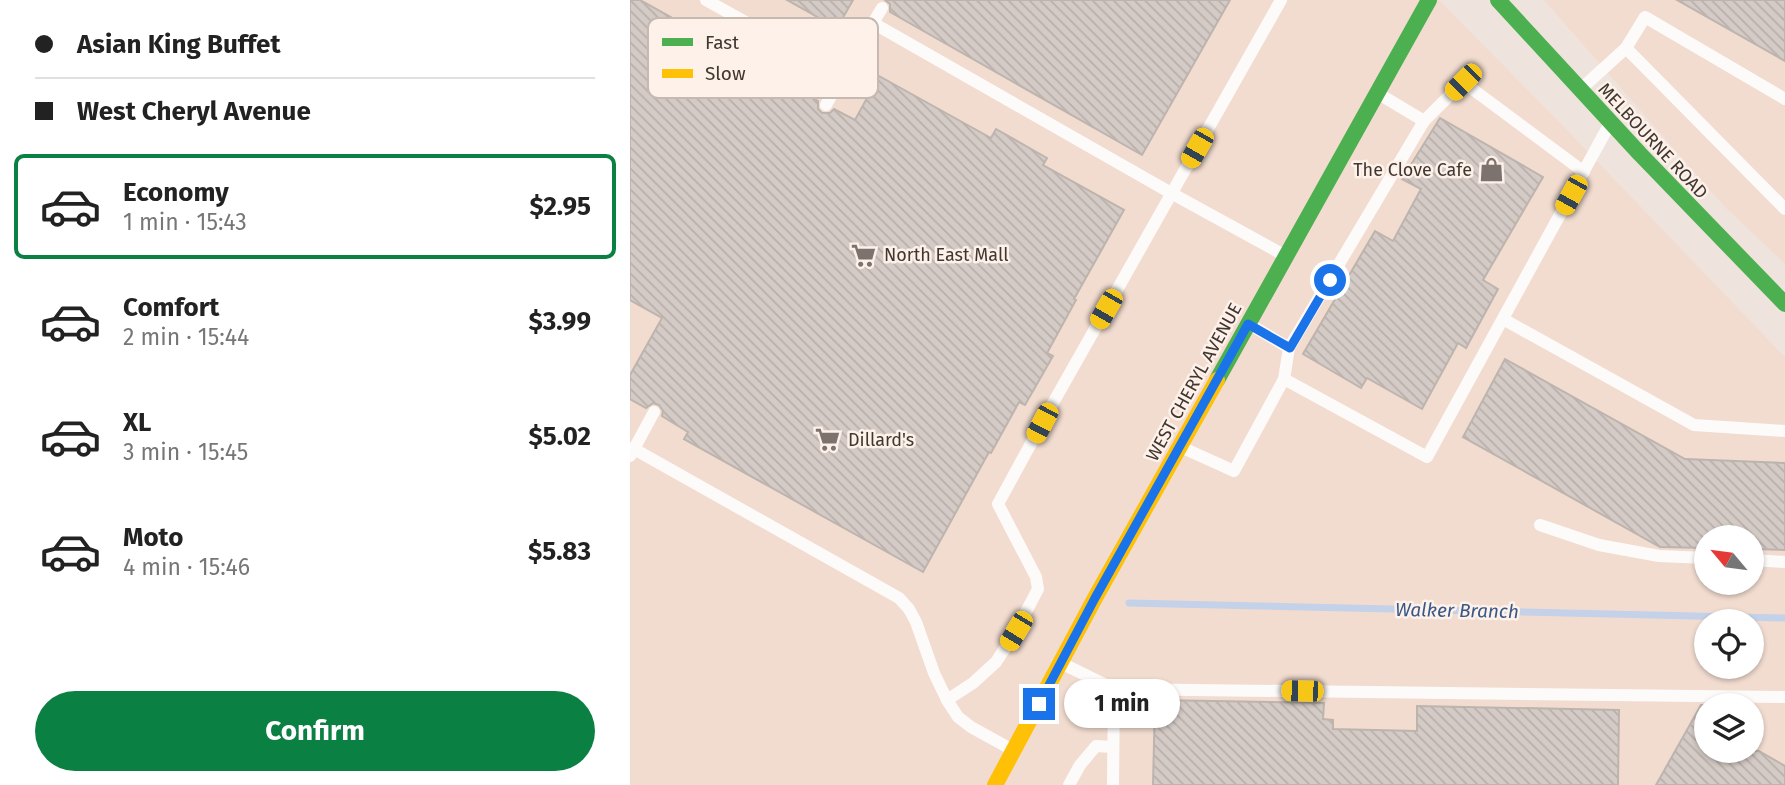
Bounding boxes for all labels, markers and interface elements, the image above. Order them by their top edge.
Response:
legend [648,18,878,98]
text: Asian King Buffet [77,29,280,60]
text: Fast [705,31,739,54]
car [1441,60,1486,104]
text: Slow [705,62,746,85]
street label: MELBOURNE ROAD [1594,78,1712,204]
text: West Cheryl Avenue [77,96,311,127]
car [1178,125,1217,171]
shop icon: The Clove Cafe [1478,156,1506,184]
place label: The Clove Cafe [1353,159,1472,181]
car [1552,172,1591,218]
icon: car [39,175,102,238]
text: Economy [123,177,229,208]
text: $2.95 [529,191,591,222]
text: 1 min · 15:43 [123,208,247,236]
supermarket icon: North East Mall [850,241,878,269]
place label: North East Mall [884,244,1008,266]
route start [1314,264,1346,296]
car [1087,286,1126,332]
icon: car [39,290,102,353]
text: Comfort [123,292,219,323]
street label: WEST CHERYL AVENUE [1141,299,1247,465]
text: $3.99 [528,306,591,337]
text: 2 min · 15:44 [123,323,249,351]
car [1023,400,1062,446]
icon: car [39,405,102,468]
text: XL [123,407,151,438]
text: $5.02 [529,421,591,452]
supermarket icon: Dillard's [814,426,842,454]
place label: Dillard's [848,429,914,451]
text: 3 min · 15:45 [123,438,248,466]
icon: car [39,520,102,583]
text: Moto [123,522,183,553]
north arrow [1694,525,1764,595]
map controls [1694,525,1764,763]
text: $5.83 [528,536,591,567]
text: 4 min · 15:46 [123,553,250,581]
water label: Walker Branch [1395,598,1519,623]
car [997,608,1036,654]
button: locate [1694,609,1764,679]
callout: 1 min [1064,680,1179,728]
car [1281,680,1324,702]
route end [1023,688,1055,720]
text: 1 min [1094,689,1150,717]
button: Confirm [35,691,595,771]
button: layers [1694,693,1764,763]

